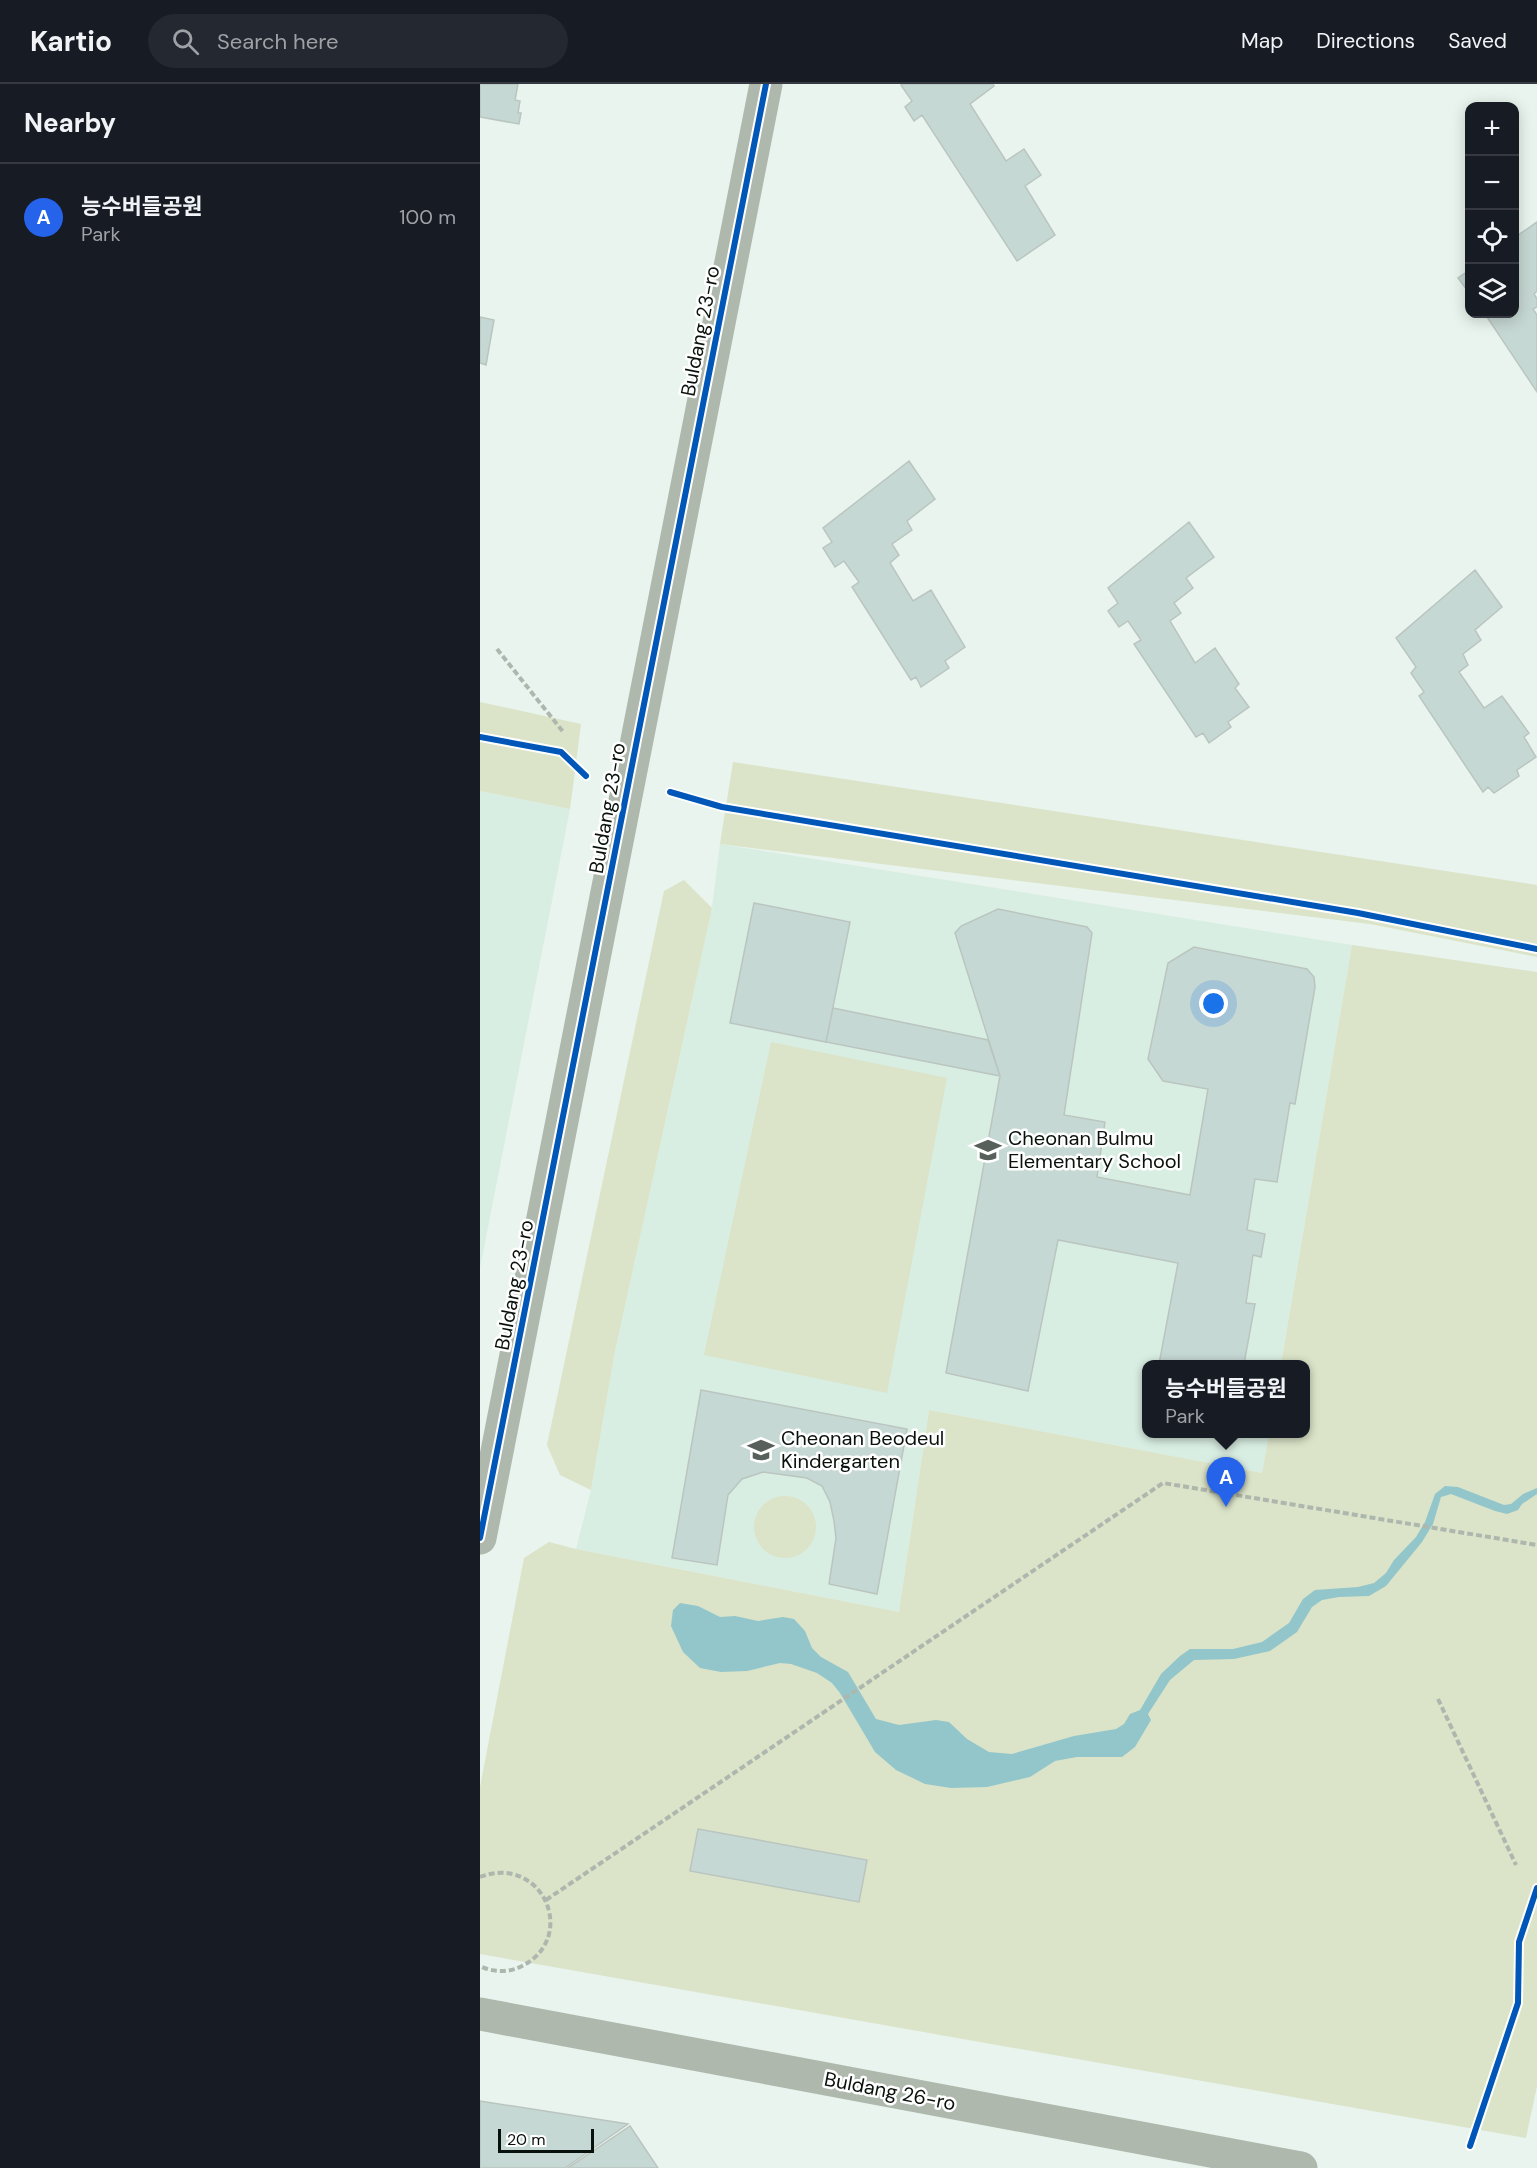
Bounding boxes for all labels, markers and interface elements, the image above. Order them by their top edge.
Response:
search box [148,14,568,68]
text: Kartio [30,23,112,60]
icon: search [169,25,202,58]
text: Search here [217,27,338,56]
text: Map [1241,27,1283,55]
text: Directions [1316,27,1415,55]
text: Saved [1448,27,1507,55]
map controls [1465,102,1519,318]
button: + [1465,102,1519,156]
text: Nearby [24,106,116,140]
button: − [1465,156,1519,210]
text: 능수버들공원 [81,192,202,221]
text: A [36,204,51,230]
text: 100 m [399,204,456,230]
button: locate [1465,210,1519,264]
text: Park [81,221,121,247]
street label: Buldang 23-ro [675,264,725,398]
button: layers [1465,264,1519,318]
street label: Buldang 23-ro [583,741,631,875]
your location [1199,989,1228,1018]
place label: Cheonan Bulmu Elementary School [1008,1125,1181,1174]
school or university icon: Cheonan Bulmu Elementary School [973,1135,1003,1165]
street label: Buldang 23-ro [489,1218,539,1352]
popup [1142,1360,1310,1438]
text: 능수버들공원 [1165,1374,1287,1403]
text: Park [1165,1403,1205,1429]
place label: Cheonan Beodeul Kindergarten [781,1425,944,1474]
school or university icon: Cheonan Beodeul Kindergarten [746,1435,776,1465]
pin: A [1206,1458,1246,1507]
street label: Buldang 26-ro [822,2066,958,2116]
scale bar [498,2126,594,2154]
text: 20 m [507,2129,546,2150]

